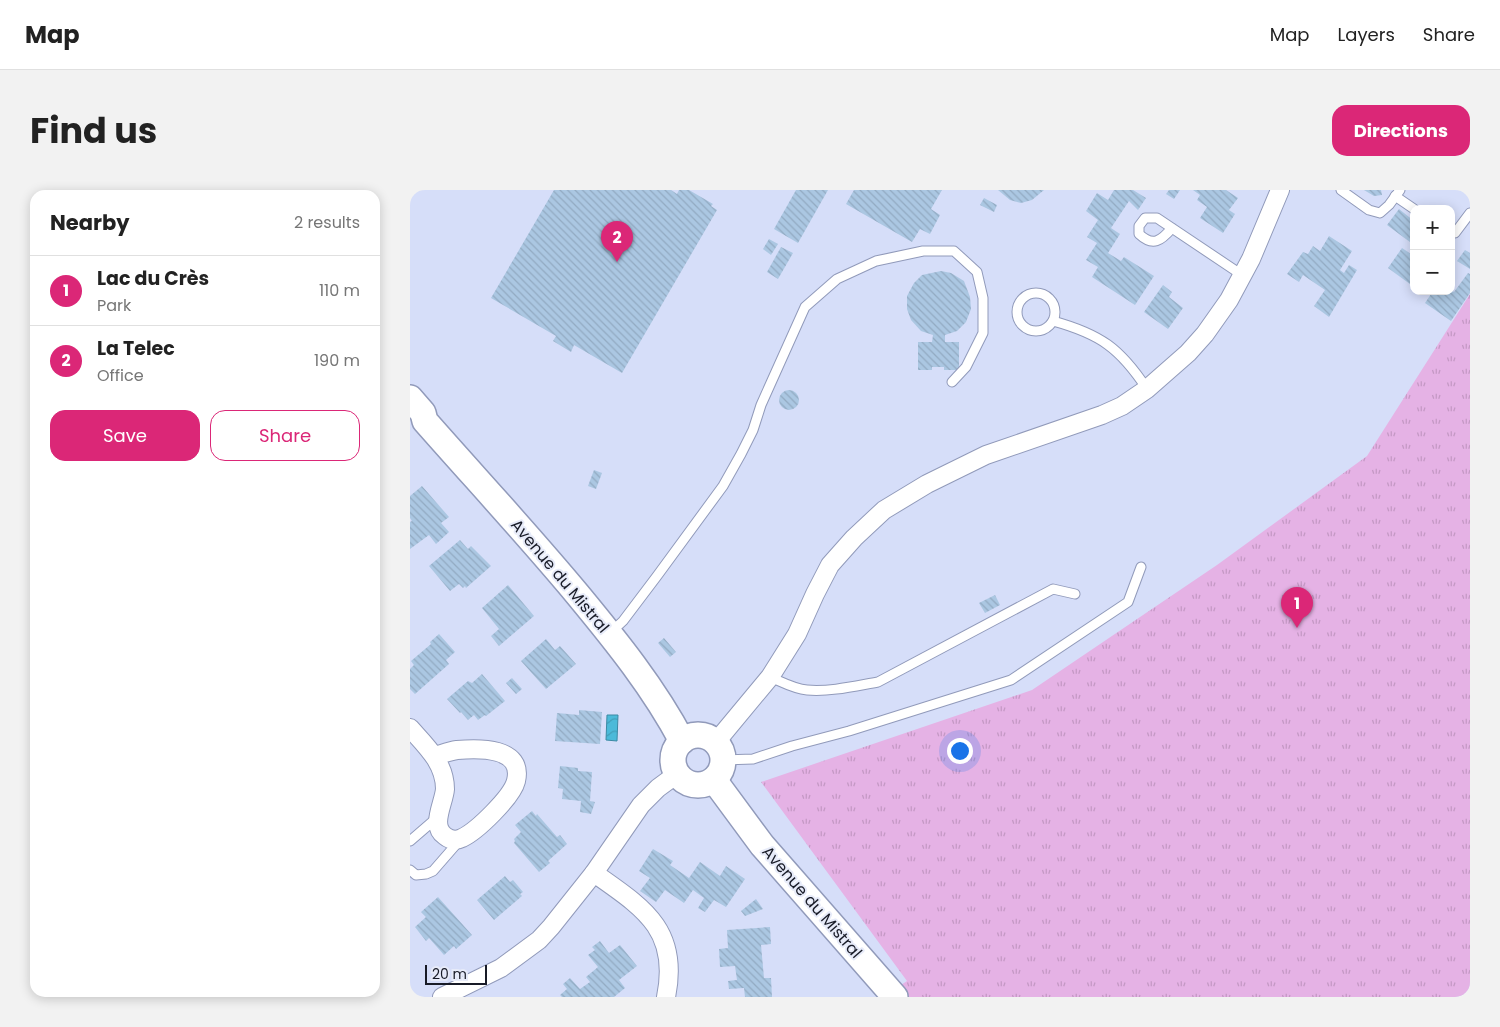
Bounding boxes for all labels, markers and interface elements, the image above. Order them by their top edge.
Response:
text: Map [25,18,80,51]
text: Map [1270,22,1310,47]
text: Layers [1338,22,1395,47]
text: Share [1423,22,1475,47]
button: Directions [1332,105,1470,156]
text: Find us [30,106,157,155]
map controls [1410,205,1455,295]
button: + [1410,205,1455,250]
text: Nearby [50,208,130,237]
text: 2 results [294,211,360,234]
pin: 2 [601,221,633,262]
button: − [1410,250,1455,295]
text: Lac du Crès [97,265,209,292]
text: 1 [63,279,69,302]
text: 110 m [319,279,360,302]
text: Park [97,294,131,317]
text: La Telec [97,335,175,362]
text: 2 [61,349,71,372]
text: 190 m [314,349,360,372]
text: Office [97,364,144,387]
button: Save [50,410,200,461]
button: Share [210,410,360,461]
street label: Avenue du Mistral [505,514,615,638]
pin: 1 [1281,587,1313,628]
your location [947,738,973,764]
street label: Avenue du Mistral [757,841,867,963]
scale bar [425,962,488,985]
text: 20 m [432,964,467,984]

